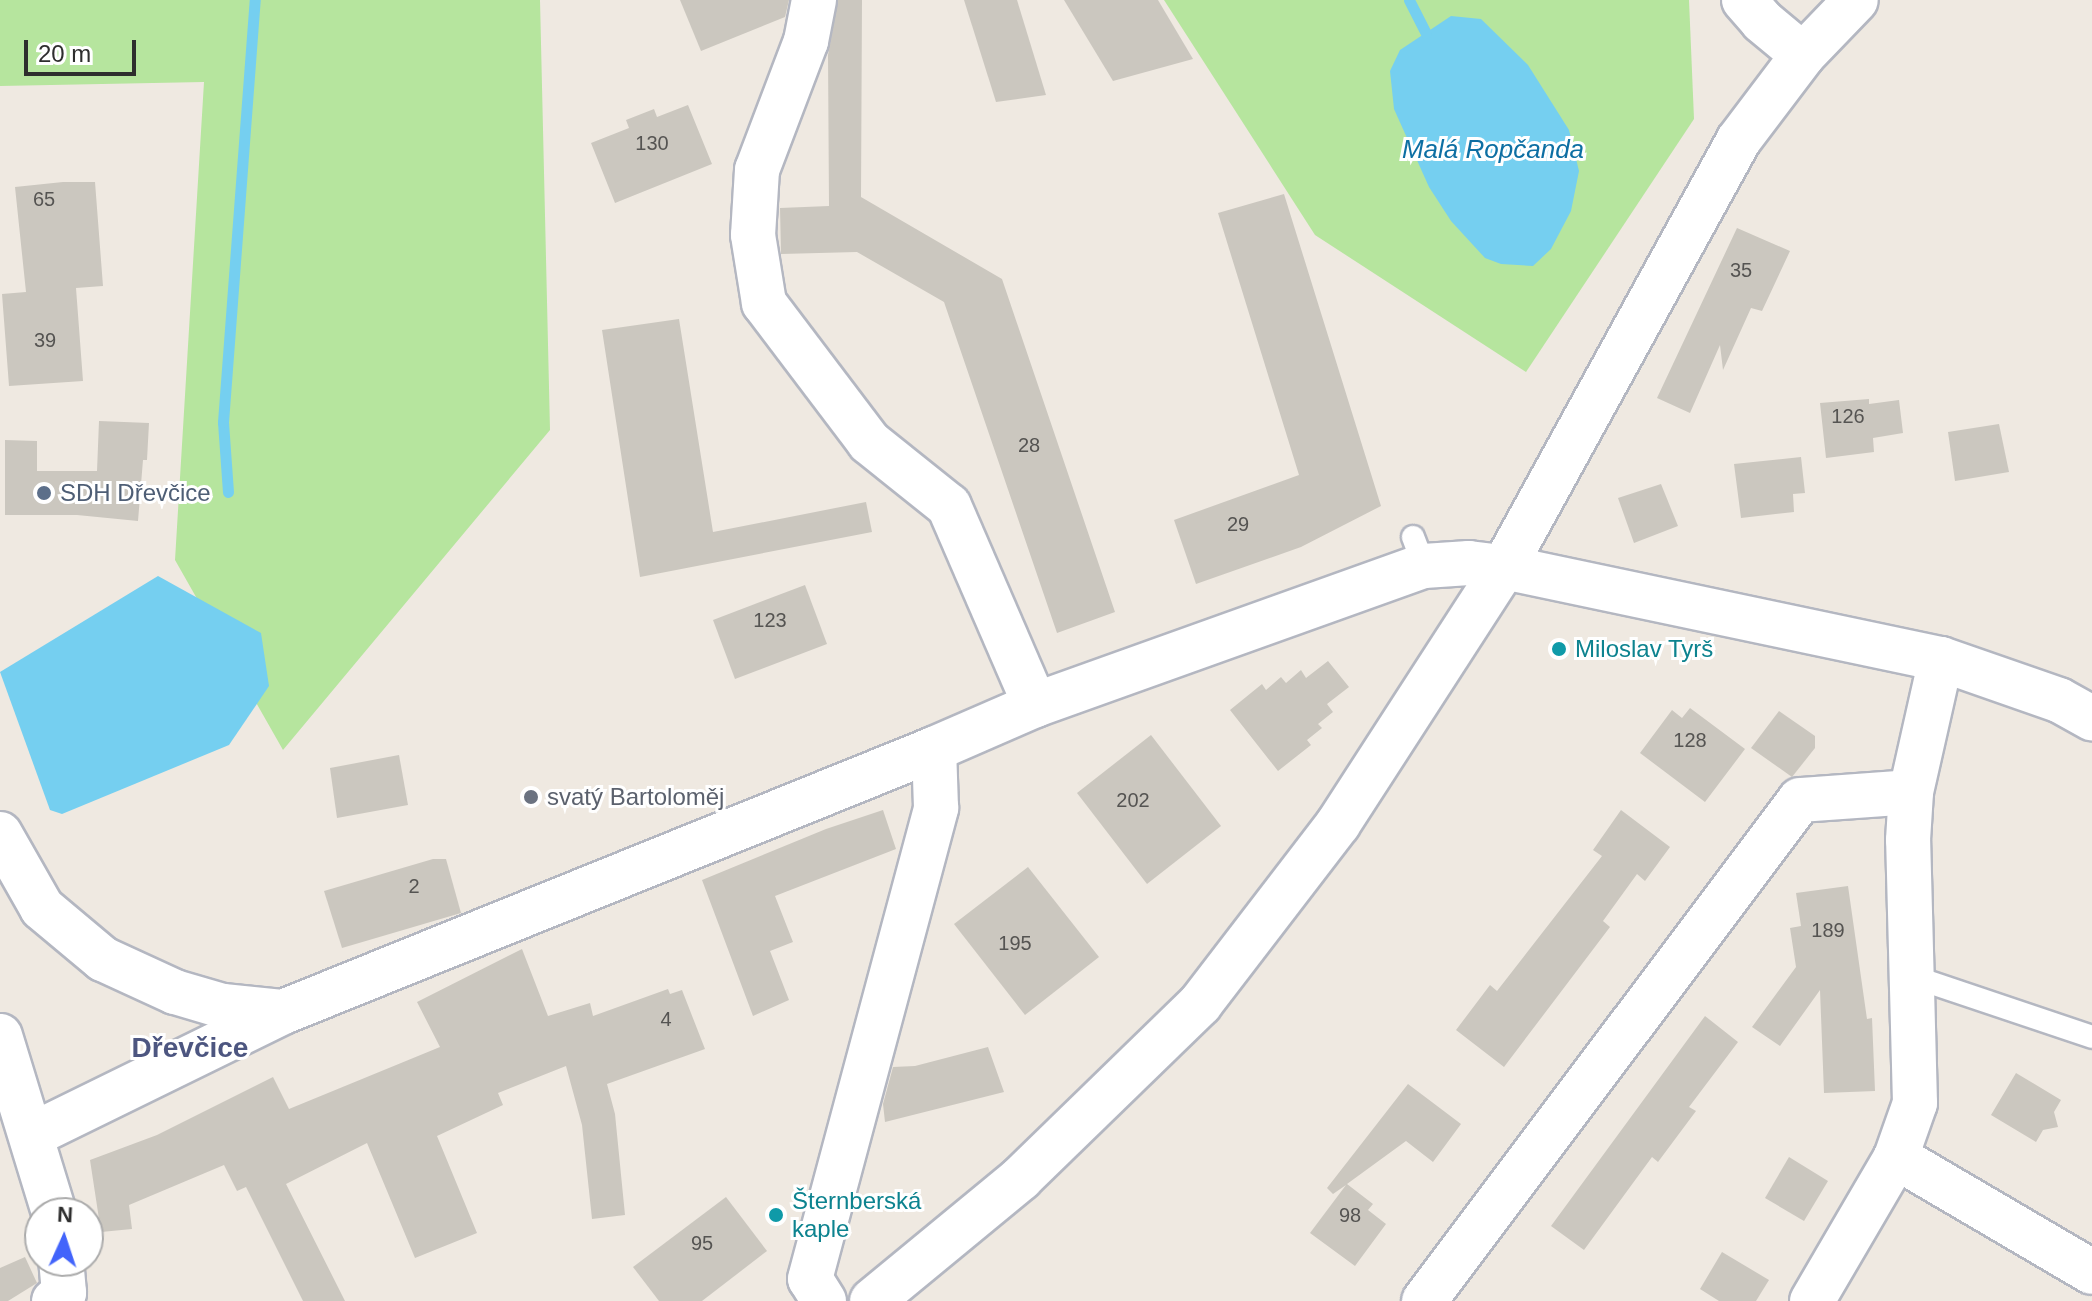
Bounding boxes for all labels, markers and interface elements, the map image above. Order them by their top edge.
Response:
scale bar [28,24,140,74]
text: 20 m [38,40,91,67]
house number: 130 [635,131,669,155]
water label: Malá Ropčanda [1402,134,1584,166]
house number: 65 [33,187,55,211]
house number: 35 [1730,258,1752,282]
house number: 39 [34,328,56,352]
house number: 126 [1831,404,1865,428]
house number: 28 [1018,433,1040,457]
place label: SDH Dřevčice [60,479,211,507]
marker: SDH Dřevčice [35,484,53,502]
house number: 29 [1227,512,1249,536]
house number: 123 [753,608,787,632]
place label: Miloslav Tyrš [1575,635,1714,663]
marker: Miloslav Tyrš [1550,640,1568,658]
house number: 128 [1673,728,1707,752]
place label: svatý Bartoloměj [547,783,724,811]
marker: svatý Bartoloměj [522,788,540,806]
house number: 202 [1116,788,1150,812]
house number: 2 [408,874,420,898]
house number: 189 [1811,918,1845,942]
house number: 195 [998,931,1032,955]
house number: 4 [660,1007,672,1031]
district label: Dřevčice [132,1031,248,1065]
place label: Šternberská kaple [792,1187,921,1243]
north arrow [24,1197,104,1277]
text: N [57,1202,74,1227]
house number: 98 [1339,1203,1361,1227]
marker: Šternberská kaple [767,1206,785,1224]
house number: 95 [691,1231,713,1255]

